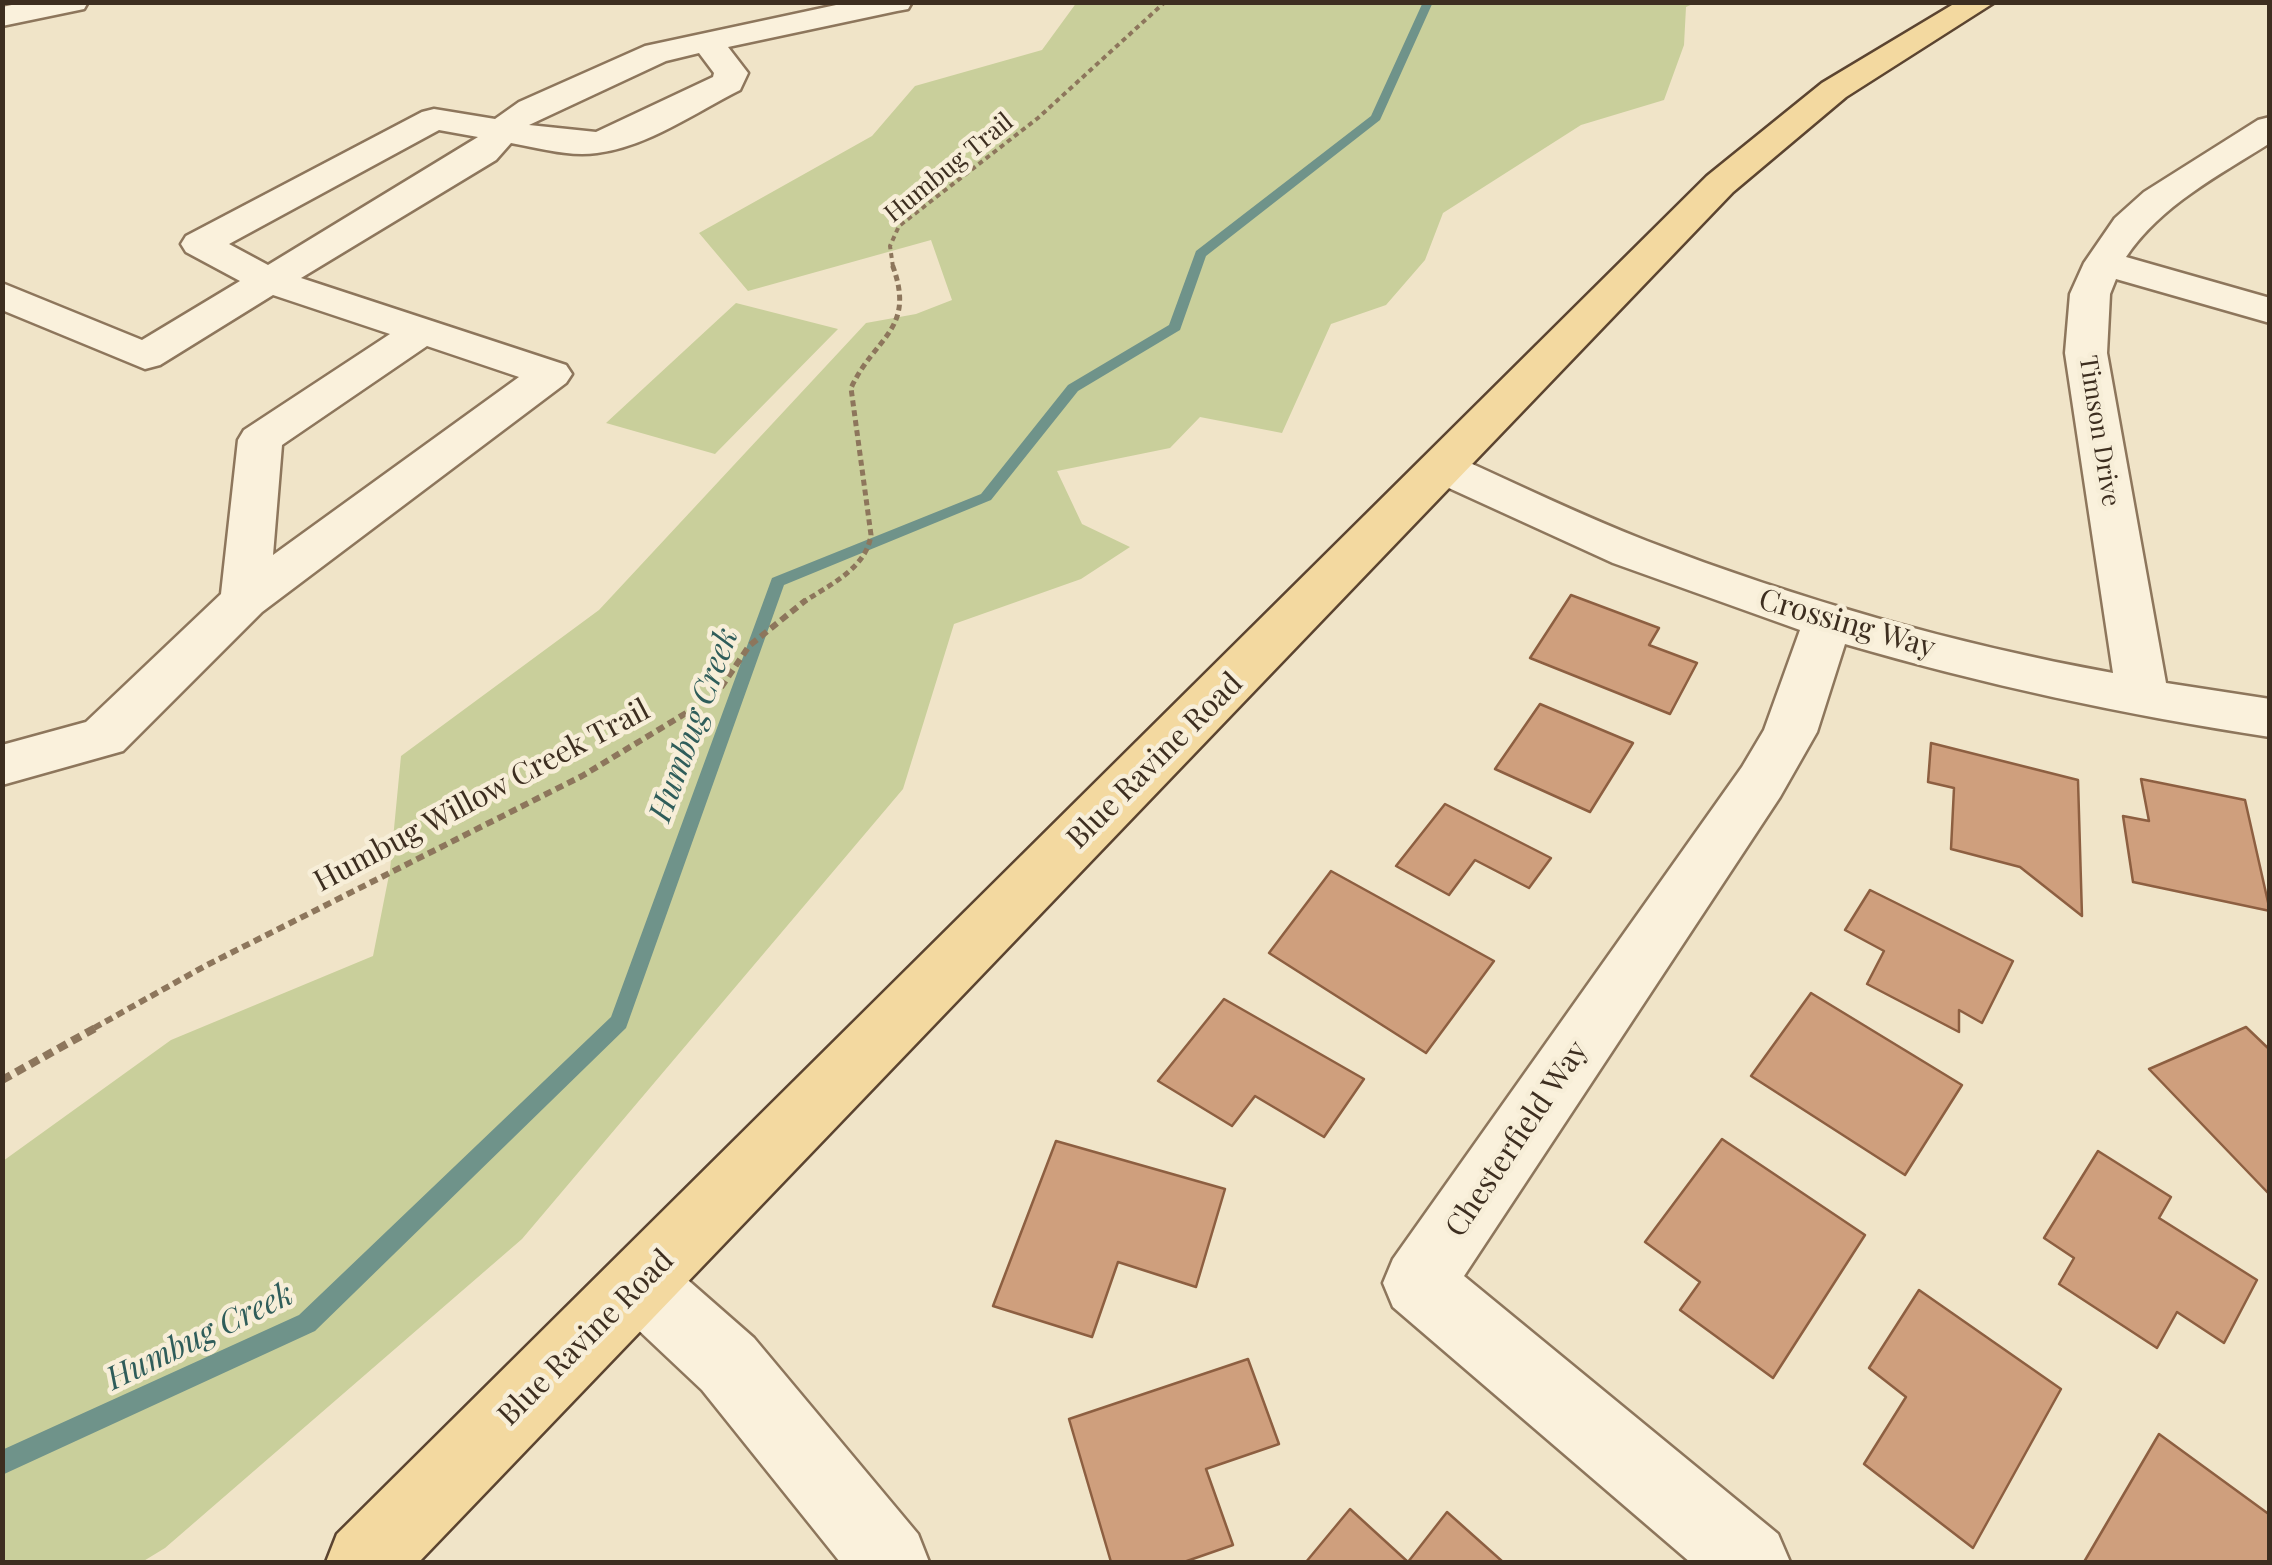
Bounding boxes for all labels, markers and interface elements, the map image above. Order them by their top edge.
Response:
street label: Humbug Trail [879,107,1019,229]
street label: Timson Drive [2072,353,2126,509]
street label: Crossing Way [1755,582,1939,666]
water label: Humbug Creek [641,623,747,827]
street label: Blue Ravine Road [1060,666,1250,856]
street label: Humbug Willow Creek Trail [308,692,656,900]
street label: Chesterfield Way [1438,1034,1596,1244]
street label: Blue Ravine Road [491,1243,681,1433]
water label: Humbug Creek [100,1275,300,1399]

